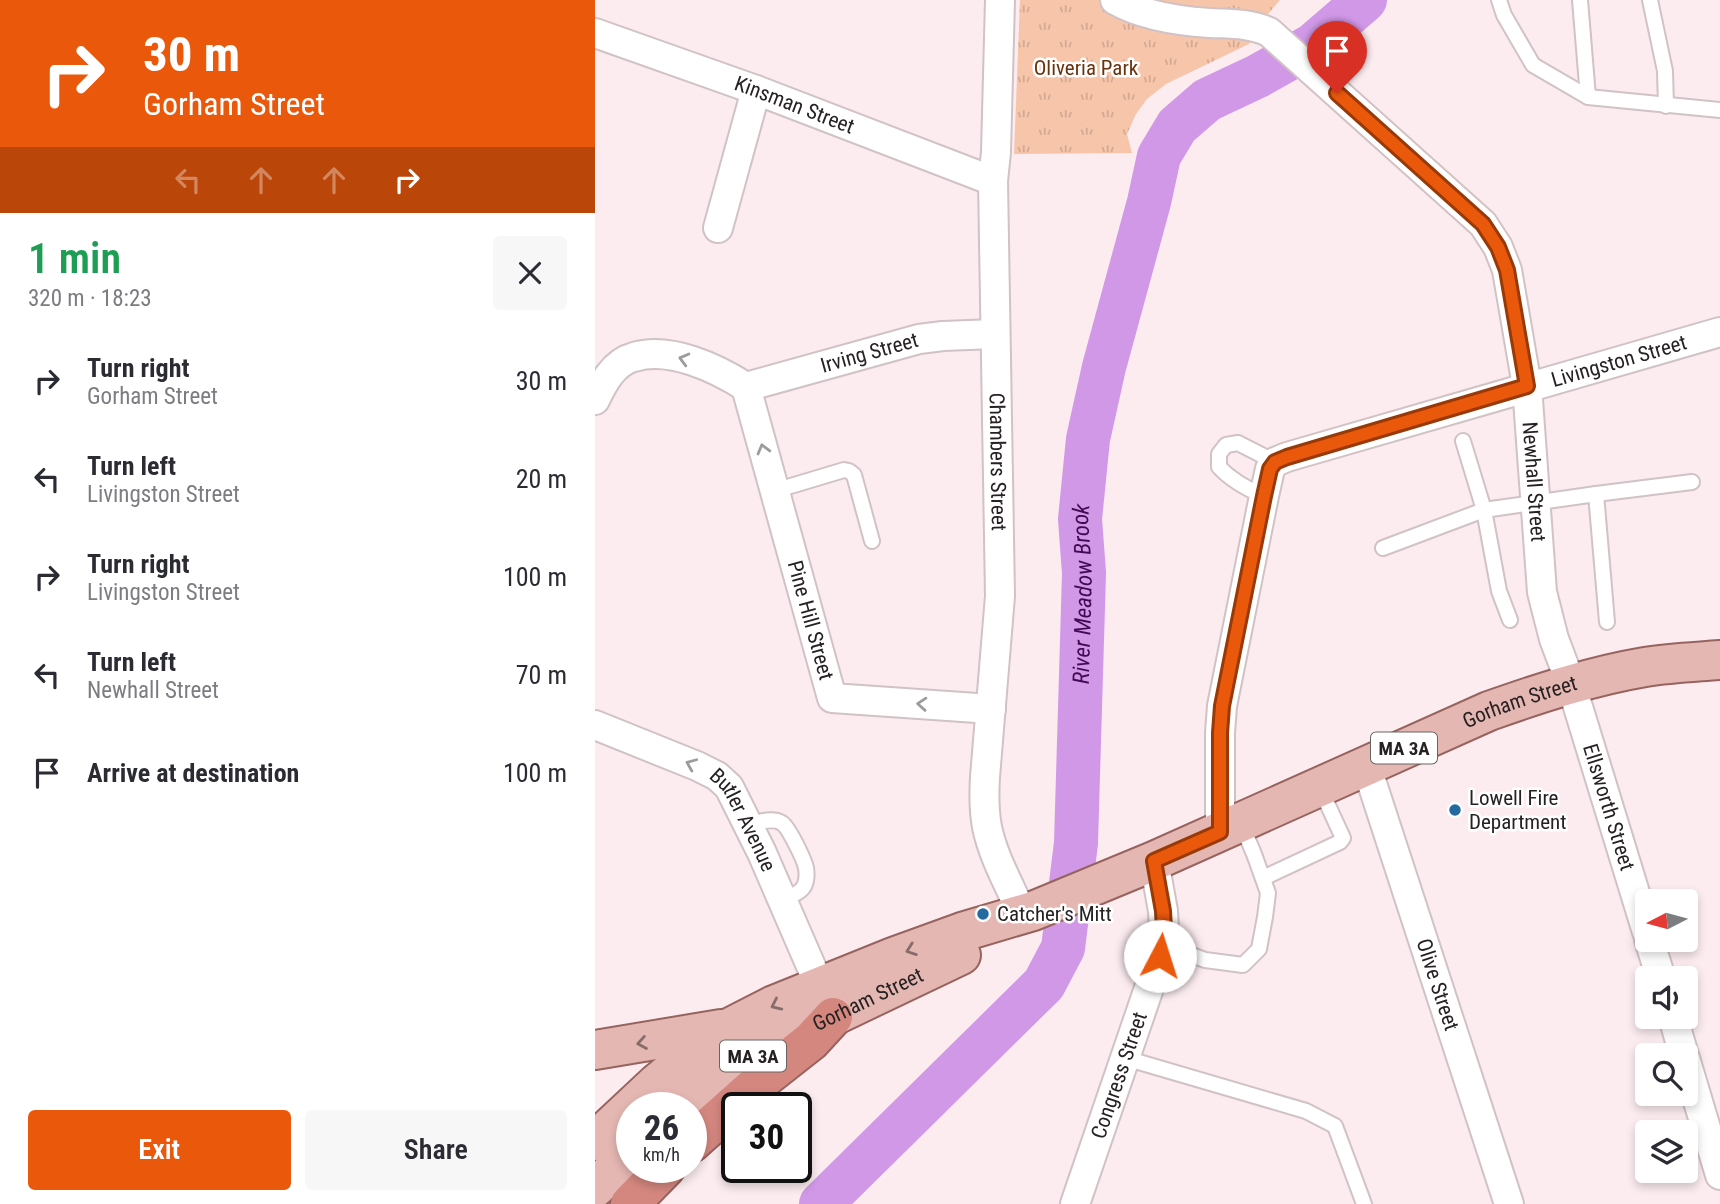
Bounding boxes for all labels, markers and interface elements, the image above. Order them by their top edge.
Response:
pin [1307,21,1367,93]
text: 30 m [143,26,240,83]
icon: right [28,28,119,119]
icon: arrive [1318,32,1356,70]
park label: Oliveria Park [1034,56,1139,80]
street label: Kinsman Street [731,71,858,139]
text: Gorham Street [143,85,325,123]
icon: left [169,161,207,199]
icon: ahead [242,161,280,199]
icon: ahead [315,161,353,199]
icon: right [388,161,426,199]
text: 1 min [28,234,121,283]
button: close [493,236,567,310]
text: 320 m · 18:23 [28,285,152,312]
street label: Irving Street [818,328,921,378]
street label: Livingston Street [1549,330,1689,392]
text: Turn right [87,353,189,383]
one-way arrow [678,353,690,368]
icon: right [28,362,66,400]
text: 30 m [516,366,567,396]
text: Gorham Street [87,383,218,410]
street label: Chambers Street [985,392,1011,531]
street label: Newhall Street [1518,421,1550,543]
one-way arrow [756,443,771,455]
text: Turn left [87,451,176,481]
icon: left [28,460,66,498]
text: 20 m [516,464,567,494]
text: Livingston Street [87,481,240,508]
water label: River Meadow Brook [1066,502,1098,684]
text: Turn right [87,549,189,579]
icon: right [28,558,66,596]
street label: Pine Hill Street [783,558,838,683]
text: 100 m [503,562,567,592]
text: Livingston Street [87,579,240,606]
text: Turn left [87,647,176,677]
icon: left [28,656,66,694]
text: 70 m [516,660,567,690]
street label: Gorham Street [1459,671,1580,733]
text: Newhall Street [87,677,219,704]
one-way arrow [917,697,928,712]
road number: MA 3A [1371,733,1437,764]
street label: Ellsworth Street [1578,741,1639,873]
icon: arrive [28,754,66,792]
text: Arrive at destination [87,758,299,788]
text: 100 m [503,758,567,788]
one-way arrow [686,758,698,772]
street label: Butler Avenue [705,763,781,875]
place label: Lowell Fire Department [1469,786,1566,834]
marker: Lowell Fire Department [1447,802,1463,818]
north arrow [1635,889,1697,952]
map controls [1635,889,1698,1183]
place label: Catcher's Mitt [997,902,1112,926]
marker: Catcher's Mitt [975,906,991,922]
position arrow [1123,919,1197,993]
street label: Olive Street [1411,936,1464,1034]
one-way arrow [905,942,917,956]
street label: Gorham Street [809,963,927,1036]
button: sound [1635,966,1698,1029]
one-way arrow [770,997,783,1011]
street label: Congress Street [1086,1009,1152,1142]
one-way arrow [636,1034,648,1049]
road number: MA 3A [720,1040,786,1072]
button: search [1635,1043,1698,1106]
speed limit sign: 30 [721,1092,812,1183]
text: 26 [644,1108,679,1149]
button: Exit [28,1110,291,1190]
button: Share [305,1110,567,1190]
button: layers [1635,1120,1698,1183]
text: km/h [643,1144,680,1165]

